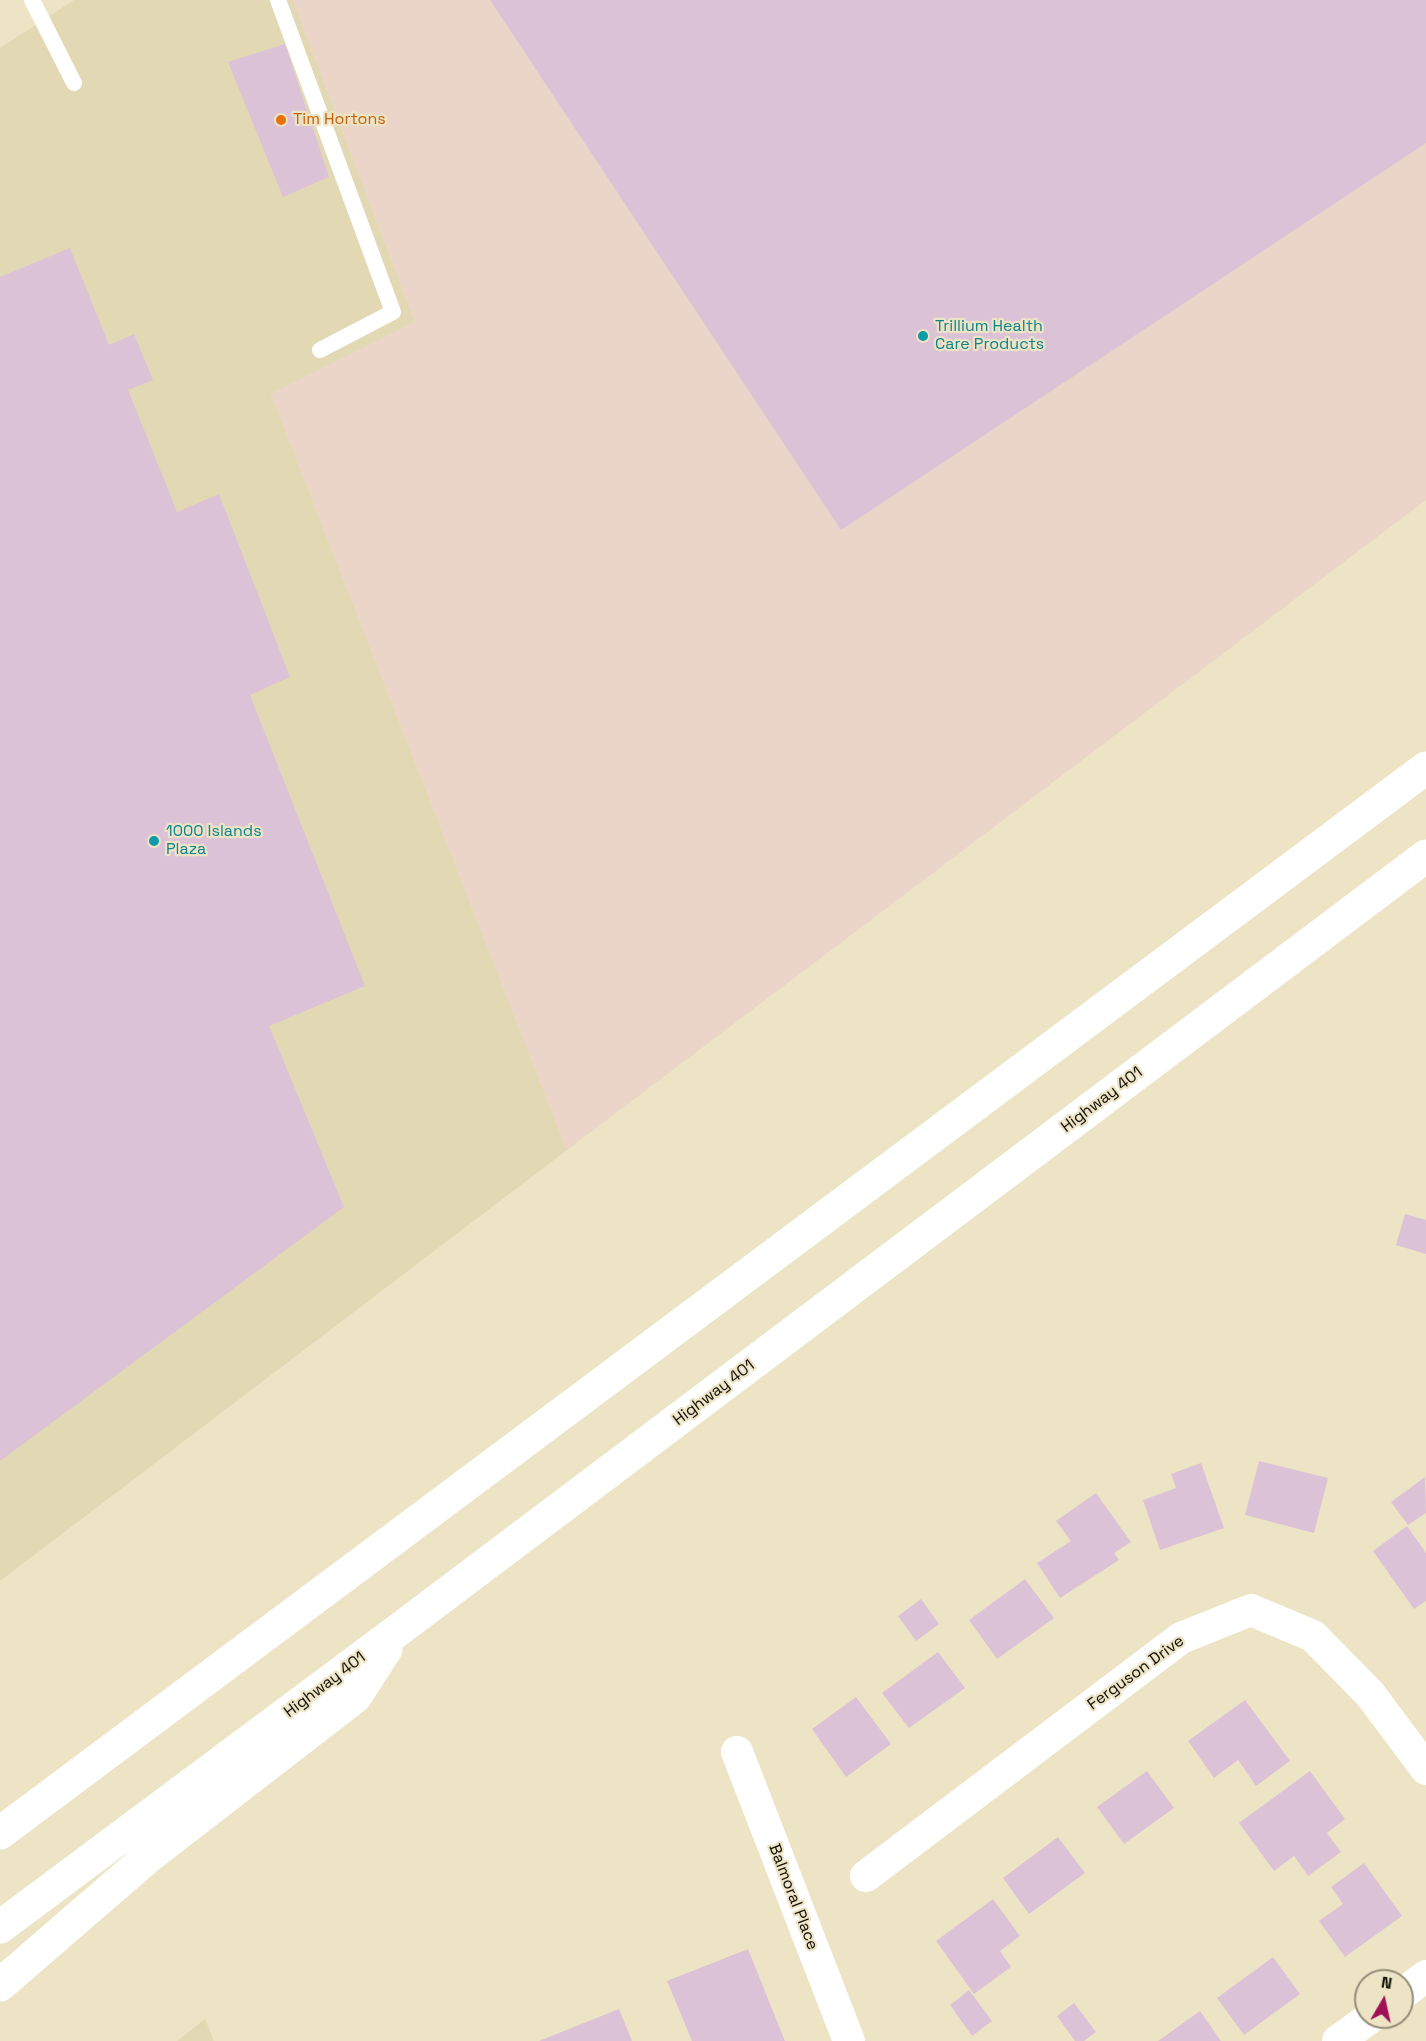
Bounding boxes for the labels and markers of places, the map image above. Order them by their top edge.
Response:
place label: Tim Hortons [293,110,386,130]
marker: Tim Hortons [274,113,288,127]
place label: Trillium Health Care Products [935,317,1044,355]
marker: Trillium Health Care Products [916,329,930,343]
place label: 1000 Islands Plaza [166,822,262,860]
marker: 1000 Islands Plaza [147,834,161,848]

